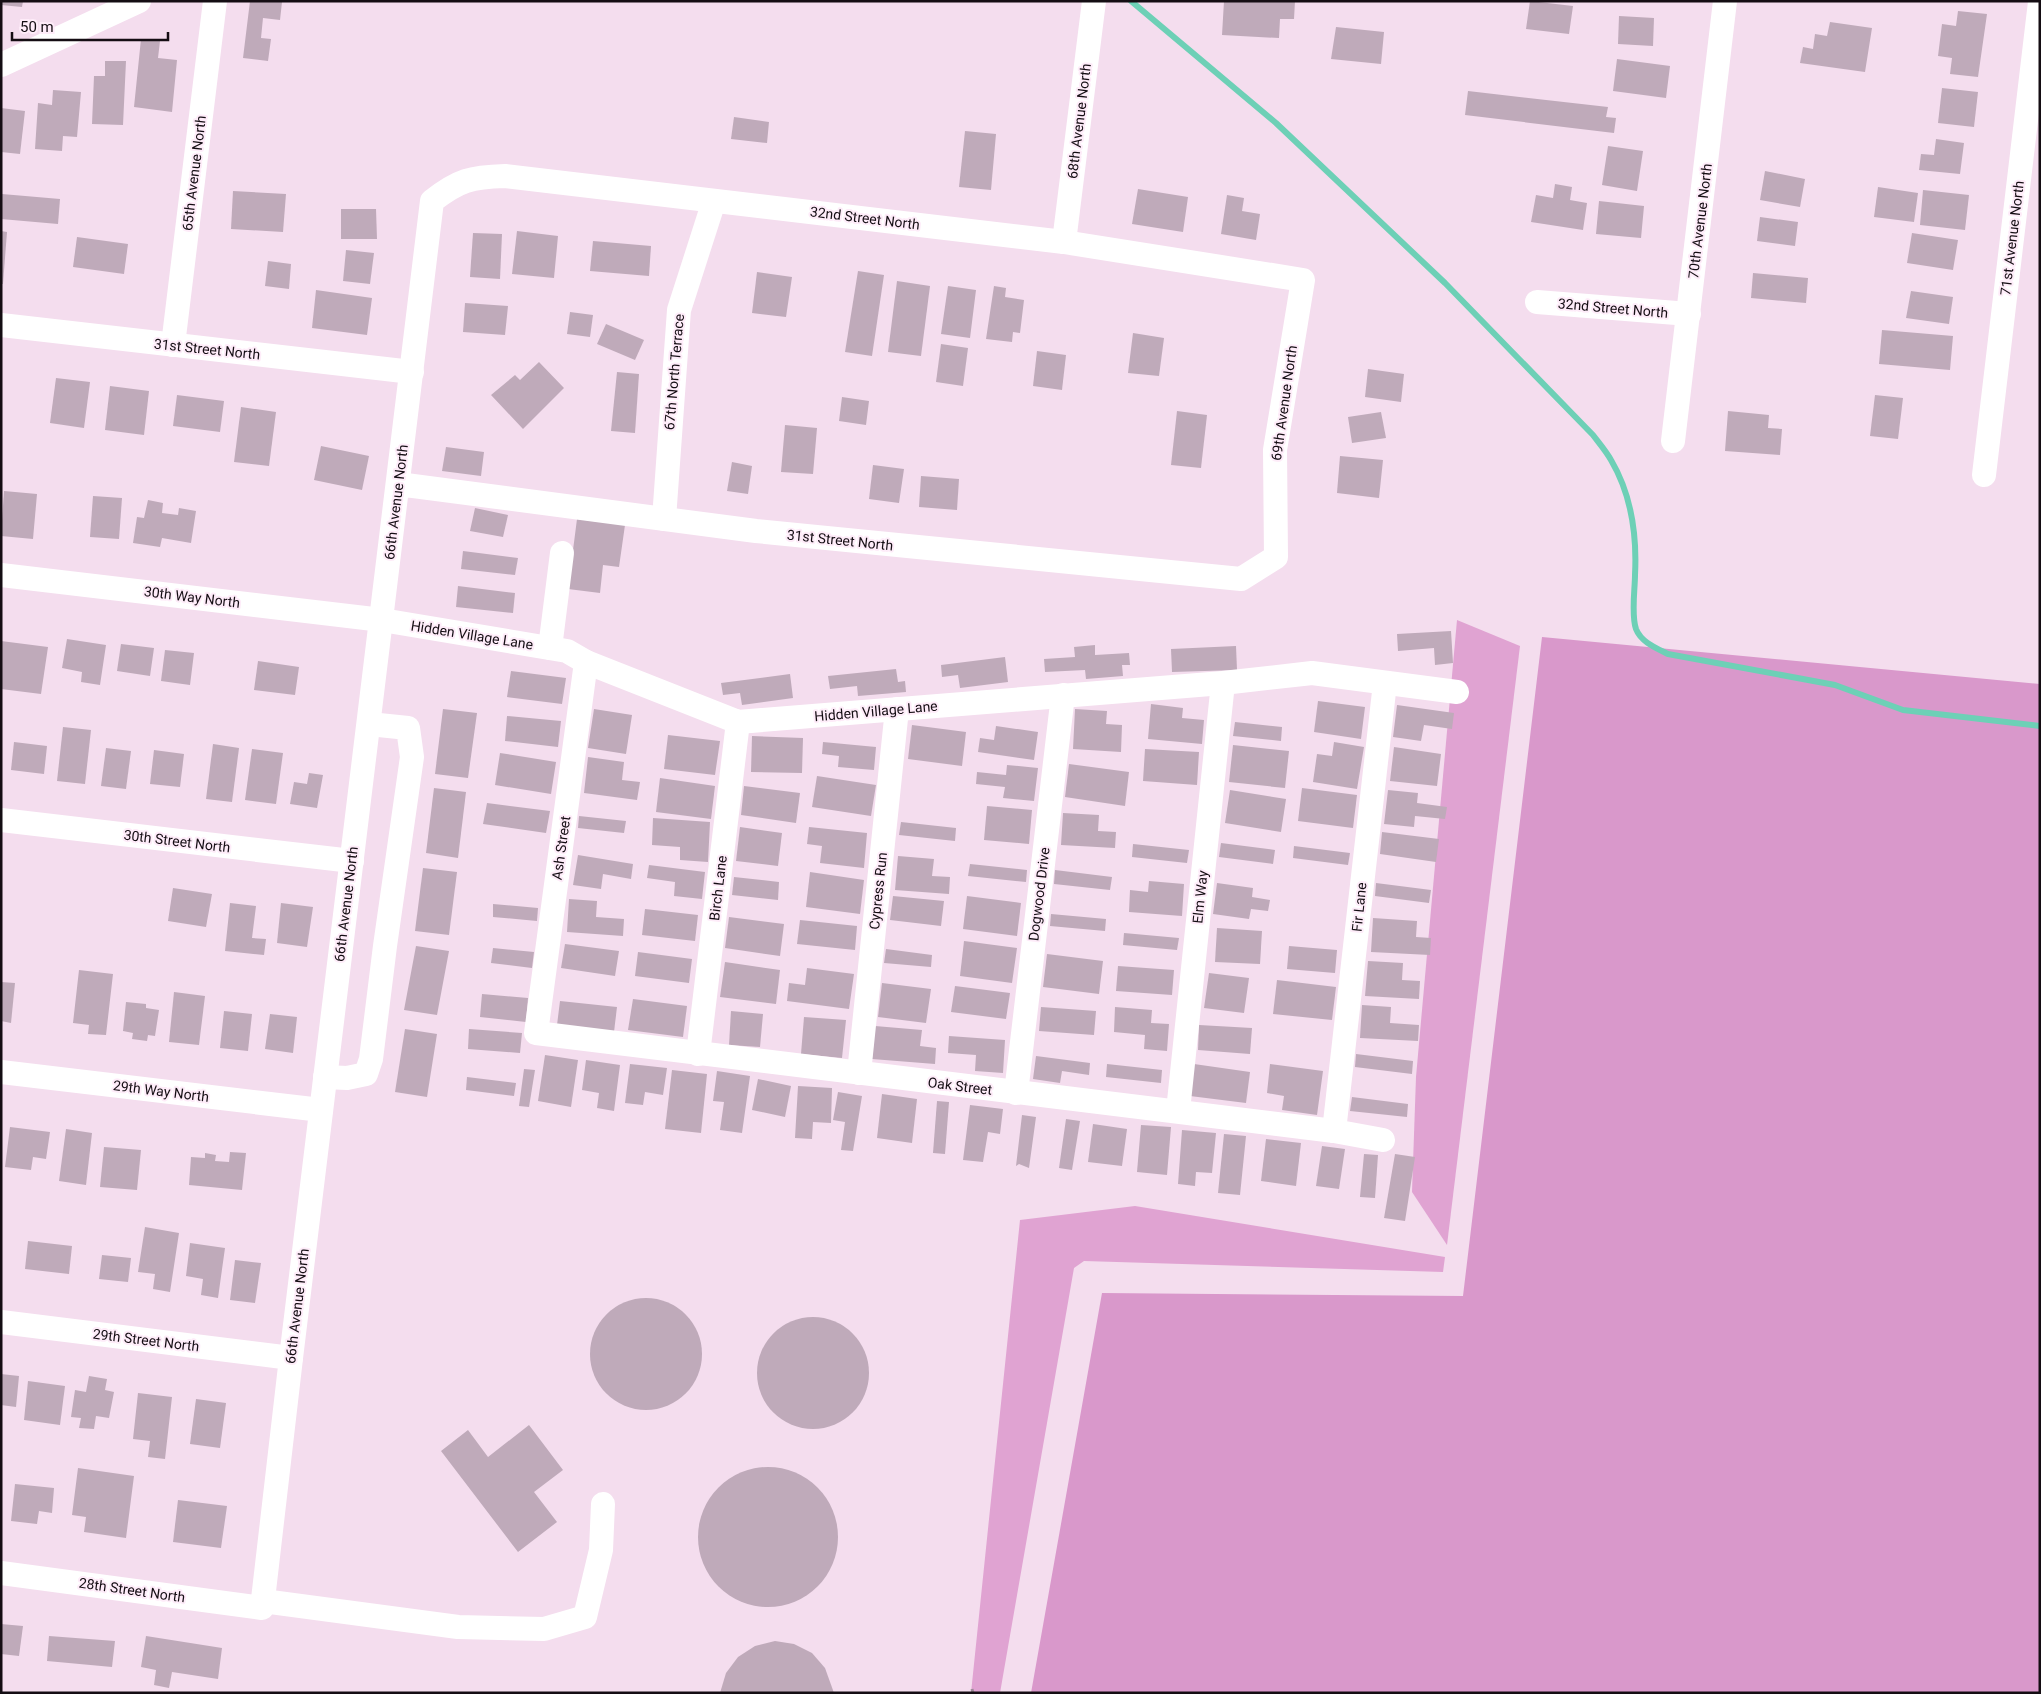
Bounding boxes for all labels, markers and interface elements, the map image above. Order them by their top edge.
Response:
scale bar [12,10,169,42]
text: 50 m [20,18,54,36]
street label: 68th Avenue North [1064,62,1094,180]
street label: 65th Avenue North [179,114,209,232]
street label: 70th Avenue North [1685,162,1715,280]
street label: 71st Avenue North [1997,180,2027,296]
street label: 32nd Street North [809,203,921,233]
street label: 32nd Street North [1557,295,1669,321]
street label: 67th North Terrace [661,313,687,431]
street label: 31st Street North [153,335,261,363]
street label: 69th Avenue North [1268,344,1300,462]
street label: 66th Avenue North [381,443,411,561]
street label: 31st Street North [786,526,894,554]
street label: 30th Way North [143,583,241,611]
street label: Hidden Village Lane [410,617,534,653]
street label: Hidden Village Lane [814,698,938,724]
street label: Ash Street [549,815,573,881]
street label: 30th Street North [123,827,231,855]
street label: 66th Avenue North [331,845,361,963]
street label: Dogwood Drive [1025,846,1053,942]
street label: Cypress Run [866,852,890,930]
street label: Birch Lane [706,854,730,922]
street label: Elm Way [1189,869,1211,924]
street label: Fir Lane [1348,881,1370,933]
street label: Oak Street [927,1074,994,1098]
street label: 29th Way North [112,1077,210,1105]
street label: 66th Avenue North [282,1247,312,1365]
street label: 29th Street North [92,1326,200,1354]
street label: 28th Street North [78,1575,186,1605]

